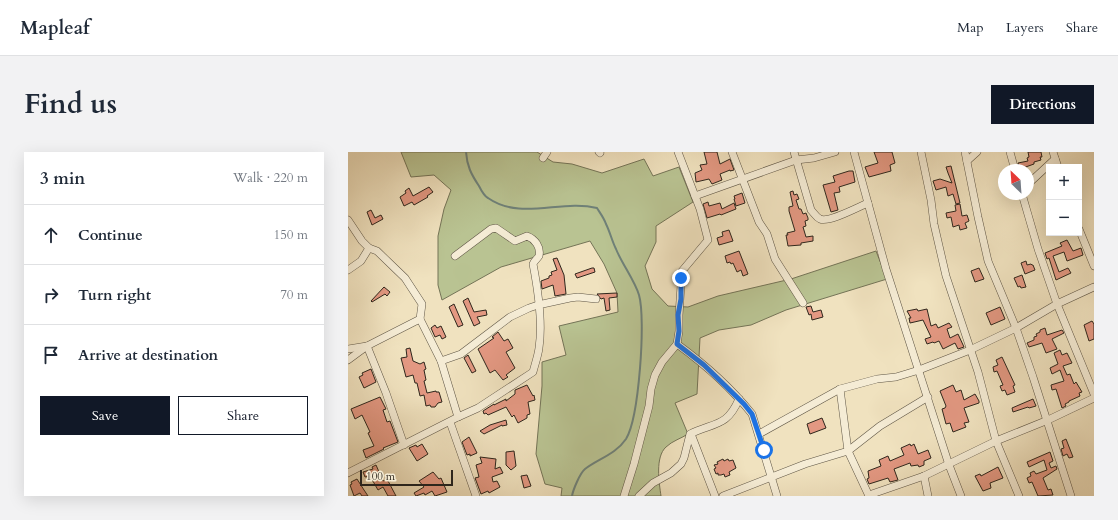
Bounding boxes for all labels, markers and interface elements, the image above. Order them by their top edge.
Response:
text: Mapleaf [20,15,90,41]
text: Map [957,18,984,37]
text: Layers [1006,18,1044,37]
text: Share [1066,18,1098,37]
text: Find us [24,85,117,123]
button: Directions [991,85,1094,124]
north arrow [998,164,1034,200]
map controls [1046,164,1082,236]
button: + [1046,164,1082,200]
text: 3 min [40,167,85,190]
text: Walk · 220 m [233,169,308,187]
button: − [1046,200,1082,236]
icon: ahead [40,224,62,246]
text: Continue [78,225,143,245]
text: 150 m [274,226,308,244]
route end [672,269,690,287]
icon: right [40,284,62,306]
text: Turn right [78,285,151,305]
text: 70 m [280,286,308,304]
icon: arrive [40,344,62,366]
text: Arrive at destination [78,345,218,365]
button: Save [40,396,170,435]
button: Share [178,396,308,435]
route start [755,441,773,459]
scale bar [360,468,453,487]
text: 100 m [366,469,395,484]

